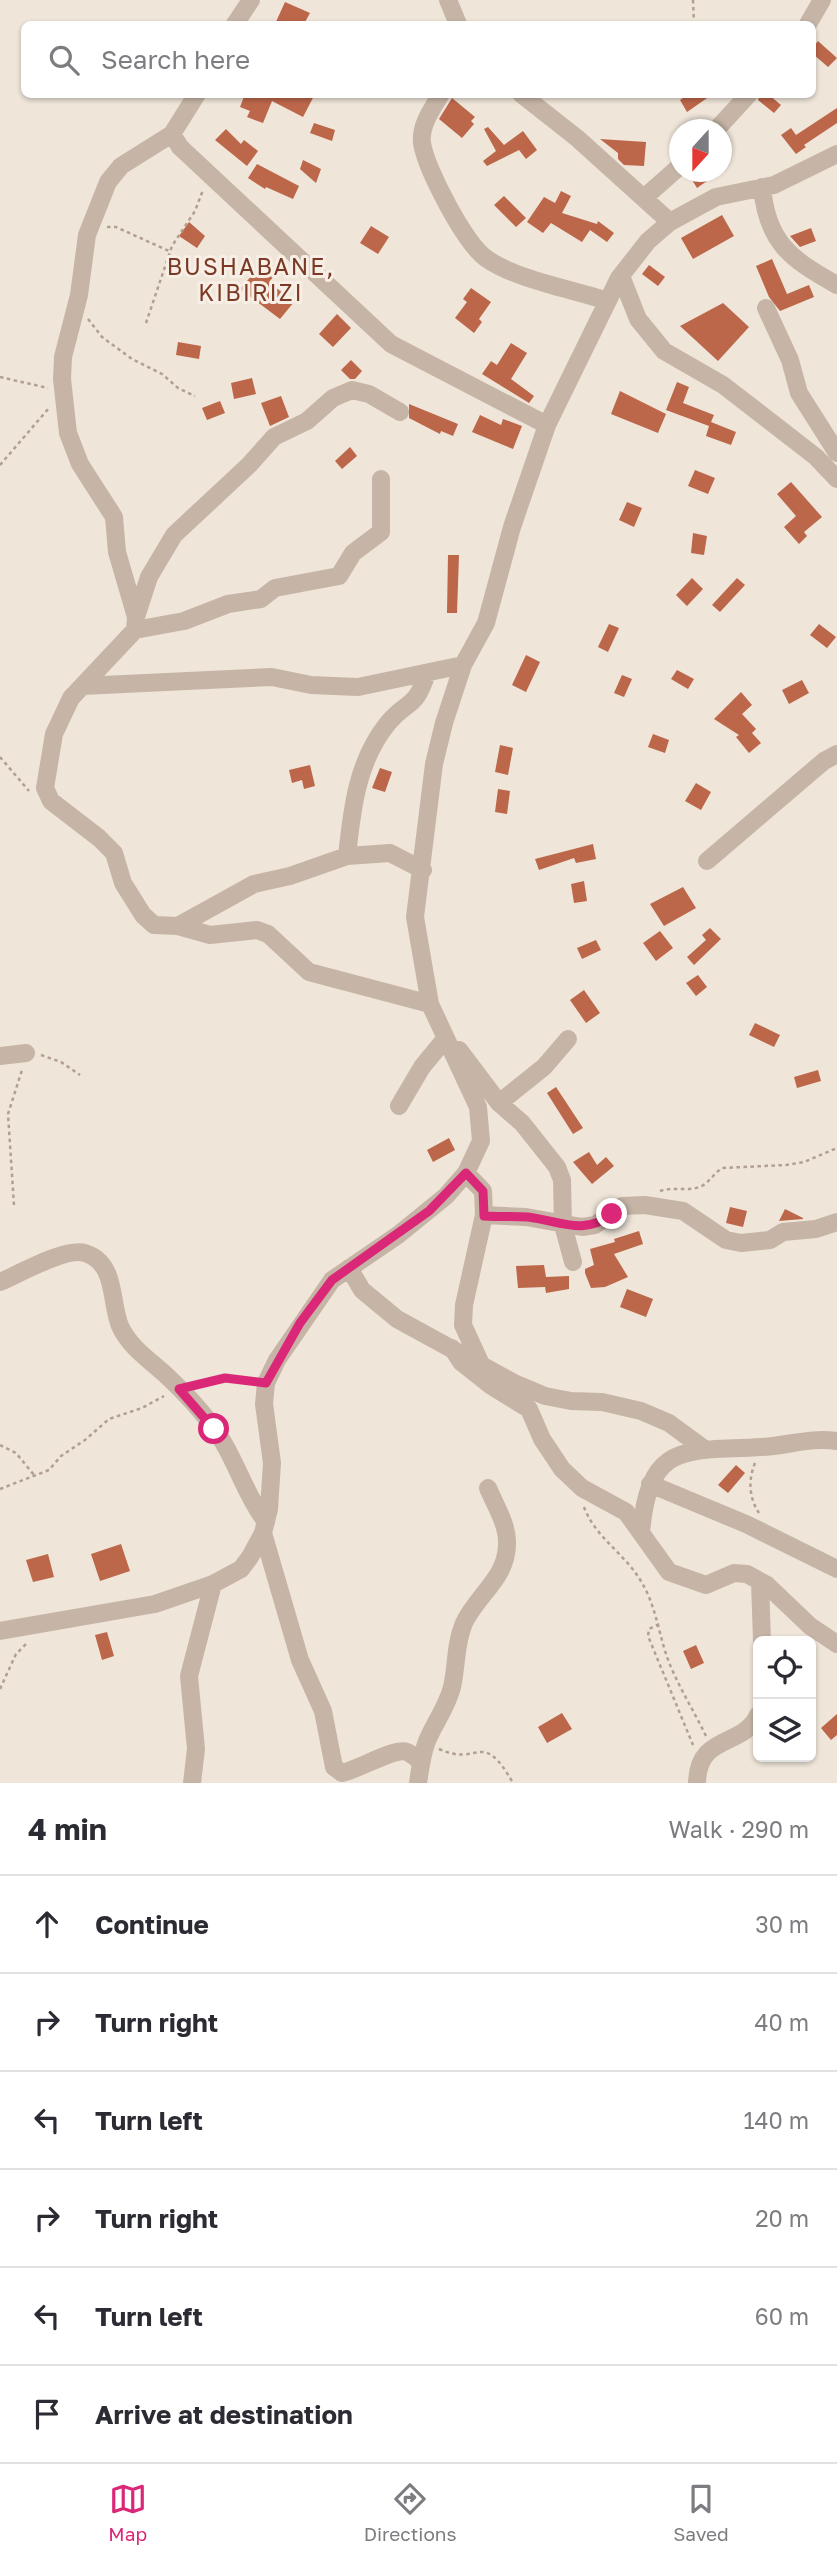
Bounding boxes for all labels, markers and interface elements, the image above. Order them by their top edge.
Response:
search box [21,21,816,98]
icon: search [45,41,83,79]
text: Search here [101,44,250,75]
north arrow [669,119,732,182]
district label: BUSHABANE, KIBIRIZI [167,252,335,306]
route end [596,1198,627,1229]
route start [198,1413,229,1444]
map controls [753,1636,816,1762]
button: locate [753,1636,816,1699]
button: layers [753,1699,816,1762]
text: 4 min [28,1811,107,1847]
text: Walk · 290 m [668,1815,809,1843]
icon: ahead [28,1905,66,1943]
text: Continue [95,1909,209,1940]
text: 30 m [755,1910,809,1938]
icon: right [28,2003,66,2041]
text: Turn right [95,2007,218,2038]
text: 40 m [755,2008,809,2036]
icon: left [28,2101,66,2139]
text: Turn left [95,2105,203,2136]
text: 140 m [743,2106,809,2134]
icon: right [28,2199,66,2237]
text: Turn right [95,2203,218,2234]
text: 20 m [755,2204,809,2232]
icon: left [28,2297,66,2335]
text: Turn left [95,2301,203,2332]
text: 60 m [755,2302,809,2330]
icon: arrive [28,2395,66,2433]
text: Arrive at destination [95,2399,353,2430]
tab: Map [108,2480,147,2545]
tab: Directions [364,2480,457,2545]
tab: Saved [673,2480,729,2545]

